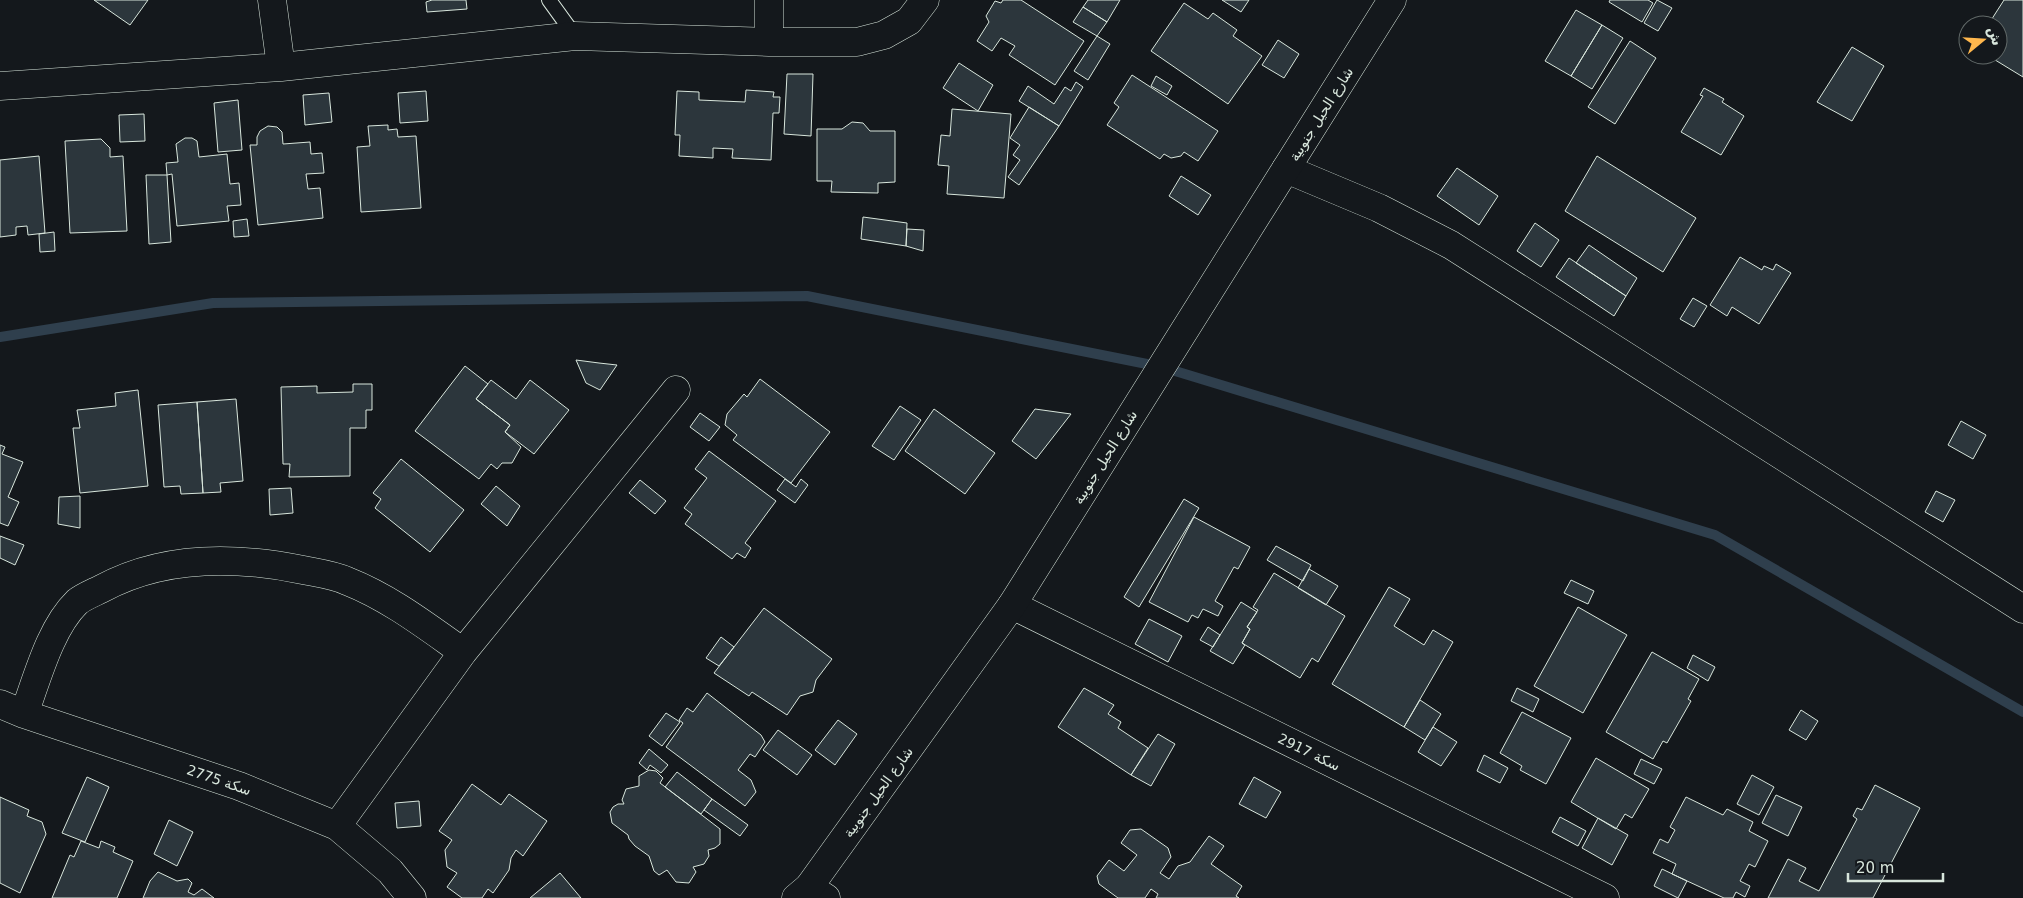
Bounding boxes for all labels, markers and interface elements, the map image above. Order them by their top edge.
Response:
north arrow [1958,15,2008,65]
text: ش [1985,24,2006,48]
street label: شارع الحيل جنوبية [1286,64,1357,164]
street label: شارع الحيل جنوبية [1070,407,1141,507]
street label: سكة 2917 [1275,730,1343,774]
street label: شارع الحيل جنوبية [840,744,917,841]
street label: سكة 2775 [185,762,253,798]
scale bar [1848,850,1943,882]
text: 20 m [1856,859,1894,877]

